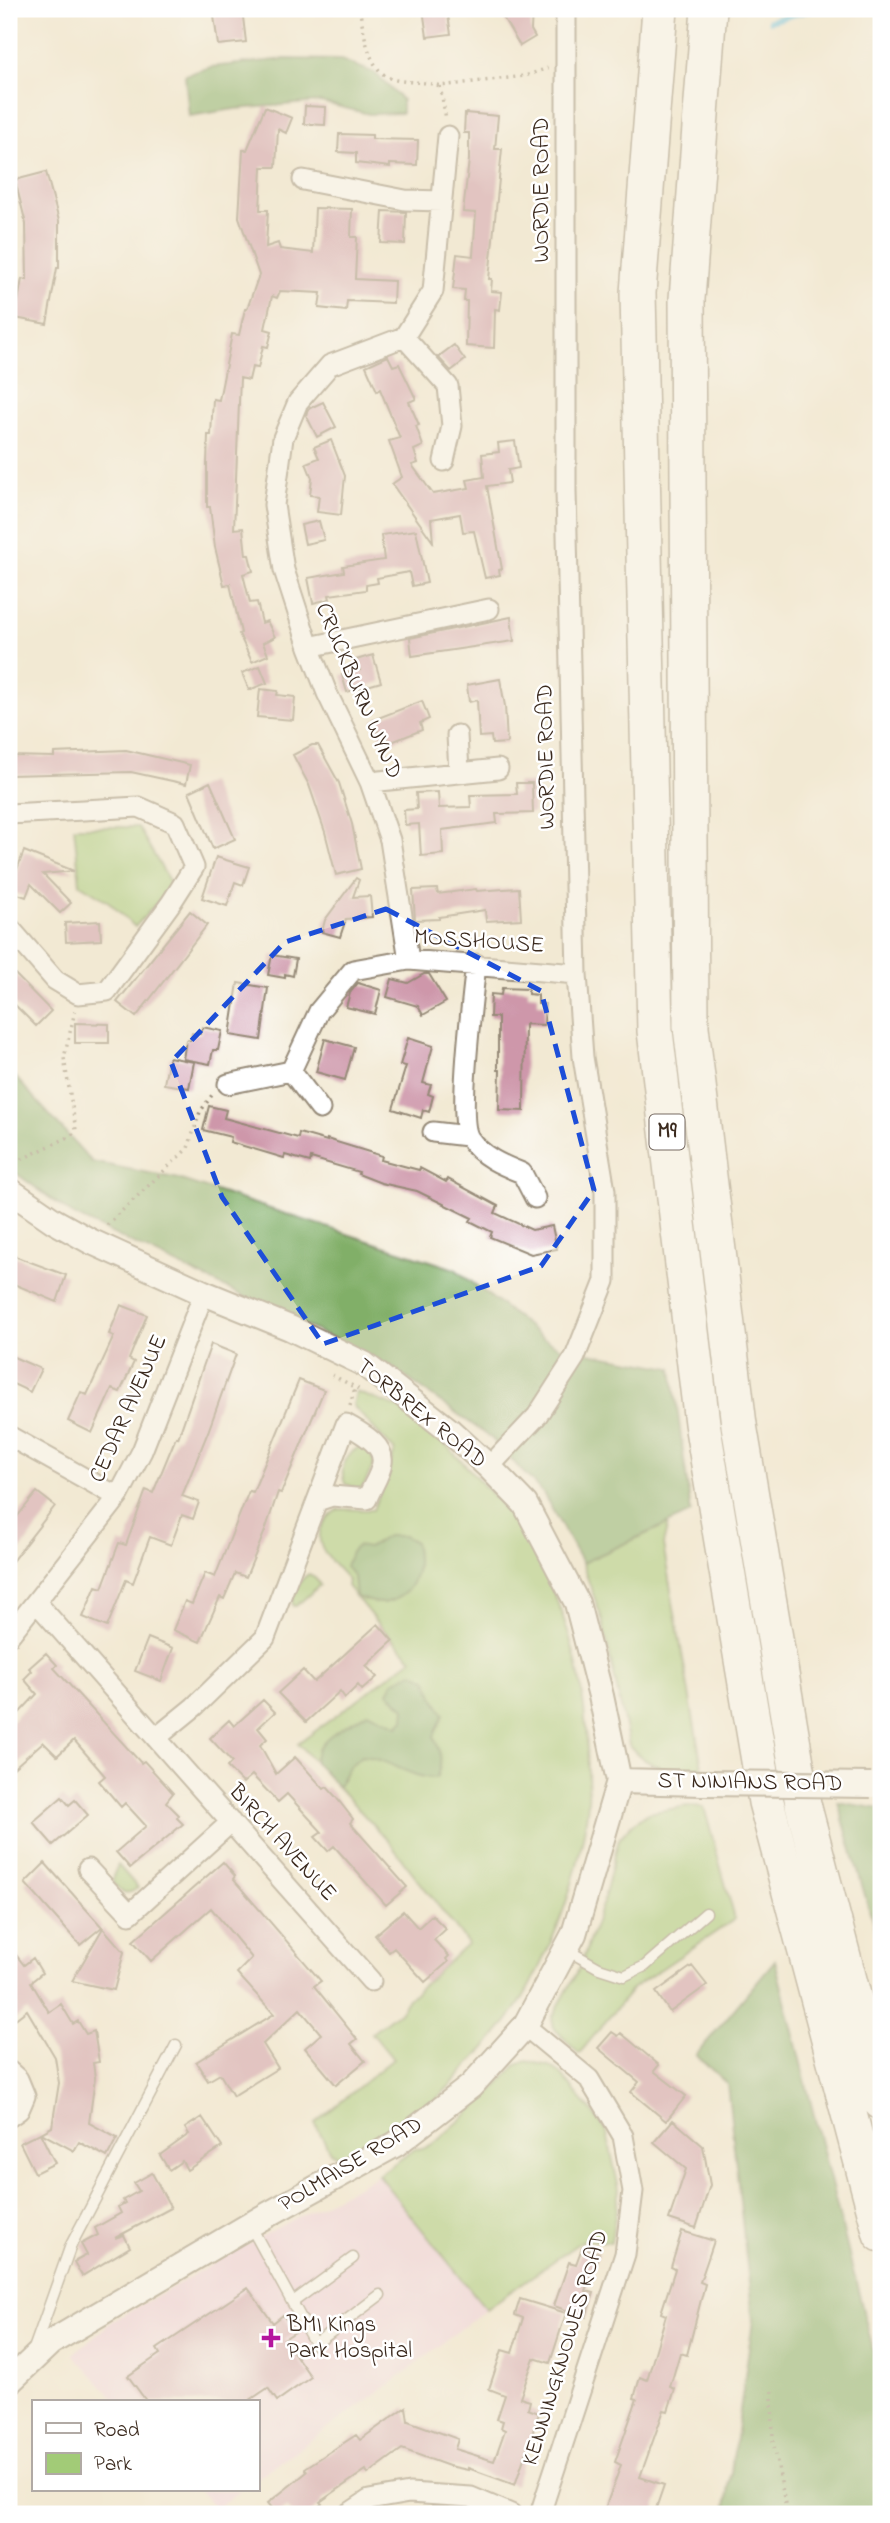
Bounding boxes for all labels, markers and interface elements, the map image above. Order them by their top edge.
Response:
street label: WORDIE ROAD [526,117,559,263]
street label: CRUCKBURN WYND [306,598,410,784]
street label: WORDIE ROAD [529,684,565,830]
street label: MOSSHOUSE [413,921,545,963]
road number: M9 [650,1114,684,1150]
street label: CEDAR AVENUE [82,1330,176,1488]
street label: TORBREX ROAD [348,1351,494,1477]
street label: ST NINIANS ROAD [657,1765,843,1801]
street label: BIRCH AVENUE [219,1776,344,1909]
street label: POLMAISE ROAD [273,2109,429,2221]
street label: KENNINGKNOWES ROAD [514,2226,618,2470]
place label: BMI Kings Park Hospital [286,2309,412,2368]
marker: BMI Kings Park Hospital [261,2328,281,2348]
legend [32,2400,259,2492]
text: Road [94,2416,140,2446]
text: Park [94,2450,133,2480]

